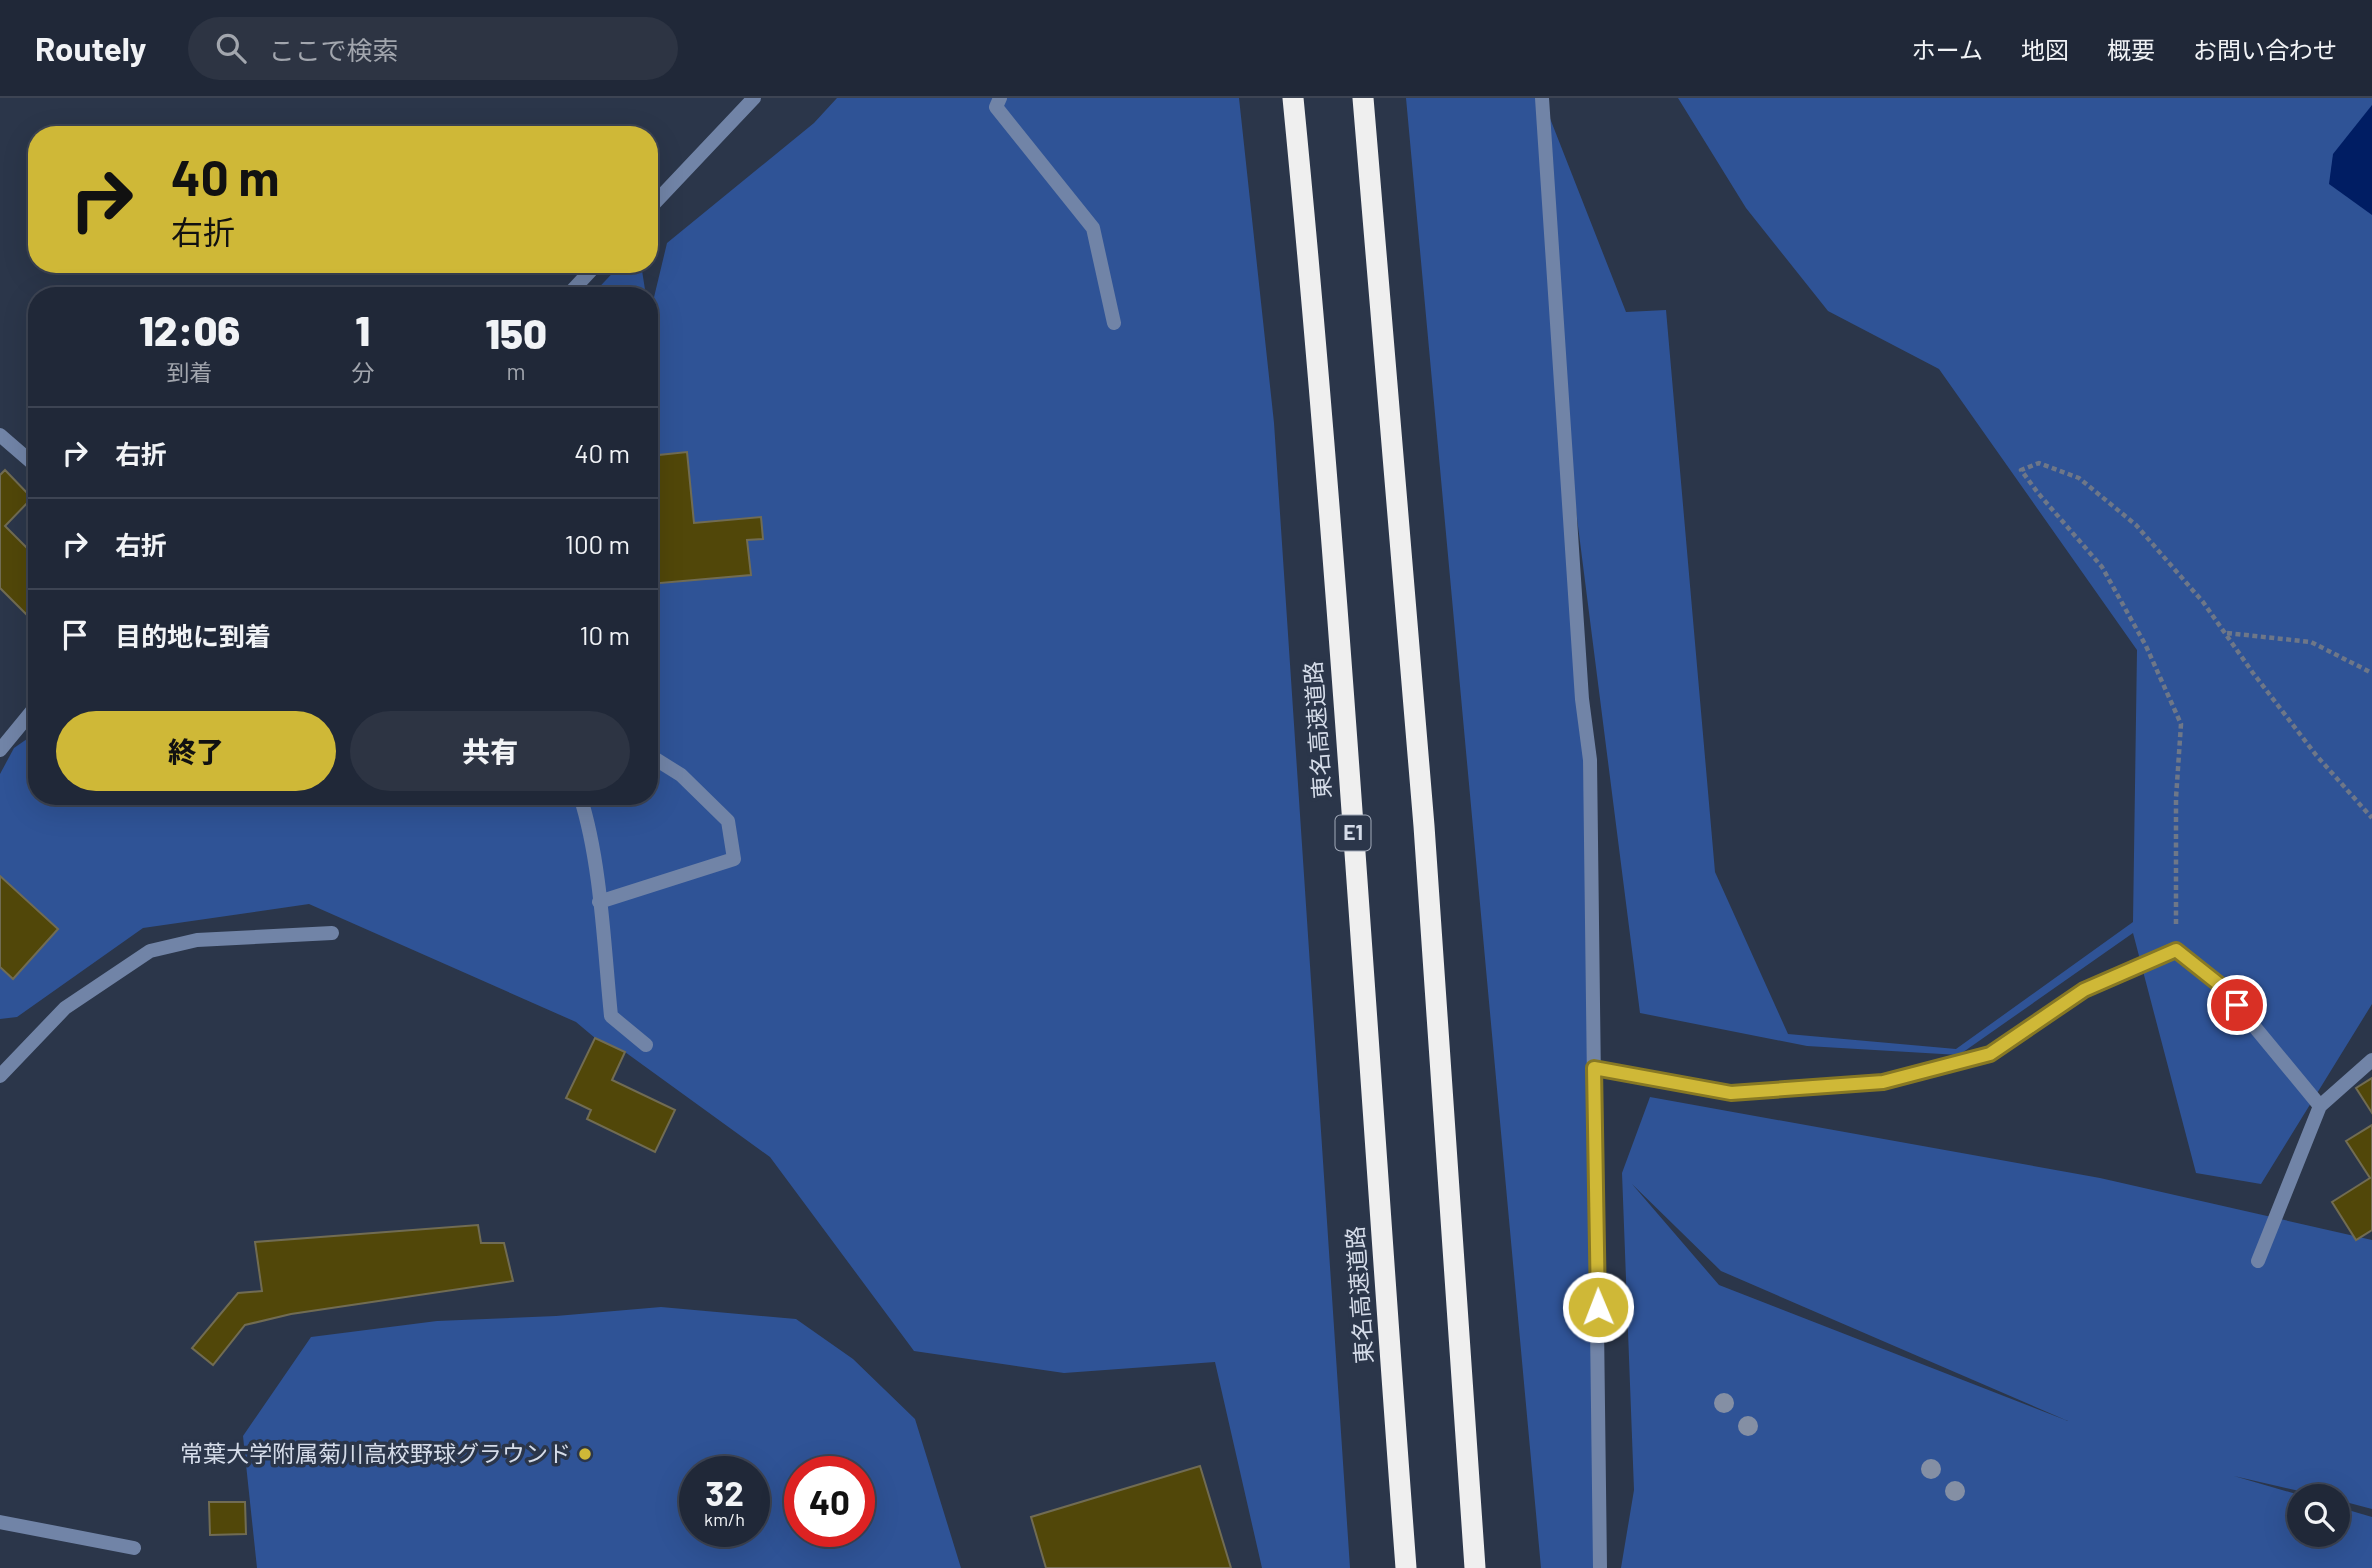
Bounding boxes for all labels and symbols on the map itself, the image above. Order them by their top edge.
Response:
street label: 東名高速道路 [1298,660,1336,800]
road number: E1 [1336,816,1370,850]
pin [2207,975,2267,1035]
street label: 東名高速道路 [1340,1225,1378,1365]
position arrow [1561,1270,1635,1344]
place label: 常葉大学附属菊川高校野球グラウンド [180,1439,571,1467]
marker: 常葉大学附属菊川高校野球グラウンド [577,1446,593,1462]
speed limit sign: 40 [784,1456,875,1547]

